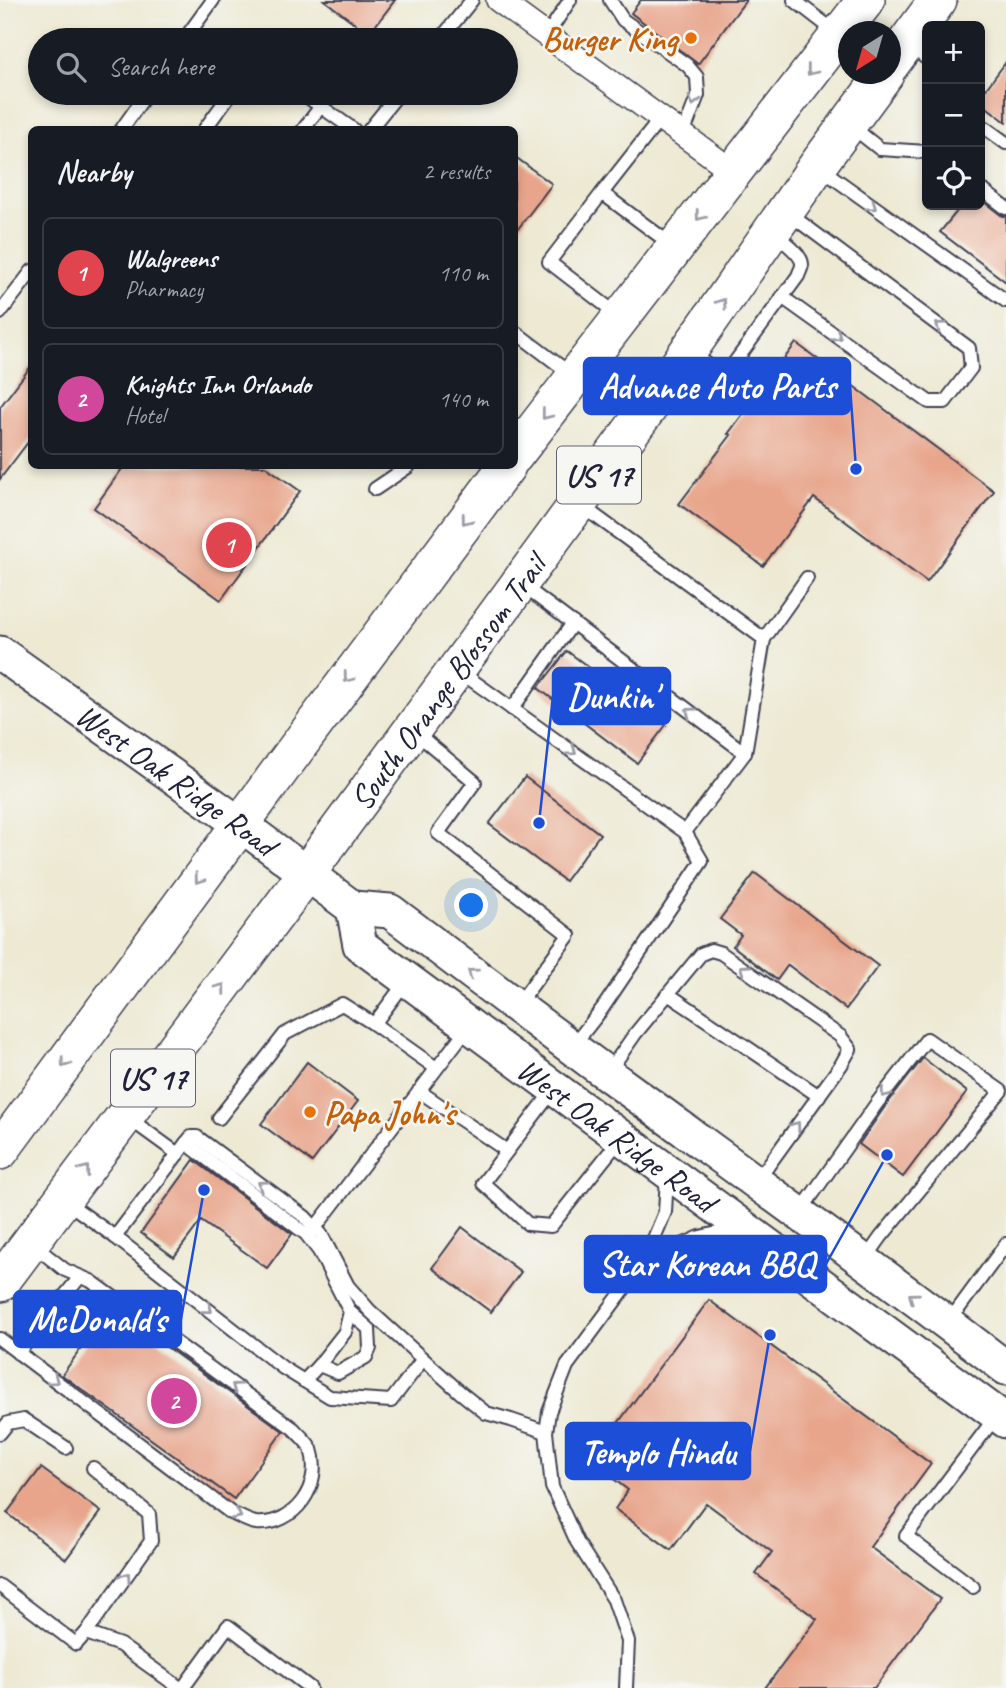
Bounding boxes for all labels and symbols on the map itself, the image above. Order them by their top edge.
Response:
place label: Burger King [542,18,680,60]
north arrow [838,21,901,84]
marker: Burger King [683,30,699,46]
one-way arrow [806,63,819,76]
one-way arrow [688,94,702,106]
one-way arrow [864,198,877,210]
one-way arrow [696,208,709,221]
one-way arrow [714,298,726,311]
one-way arrow [935,322,948,335]
one-way arrow [829,328,842,341]
callout: Advance Auto Parts [584,358,850,414]
text: Advance Auto Parts [598,364,839,409]
one-way arrow [542,408,555,420]
road number: US 17 [557,447,641,504]
one-way arrow [462,512,475,525]
pin: 1 [206,519,252,571]
street label: South Orange Blossom Trail [340,542,559,818]
callout: Dunkin' [553,668,670,724]
one-way arrow [344,670,357,683]
text: Dunkin' [567,674,664,719]
street label: West Oak Ridge Road [68,694,289,869]
one-way arrow [686,708,698,720]
one-way arrow [564,743,577,755]
one-way arrow [195,871,208,884]
your location [454,888,488,922]
one-way arrow [739,965,752,977]
one-way arrow [467,968,479,981]
one-way arrow [213,983,225,995]
street label: West Oak Ridge Road [509,1048,728,1225]
road number: US 17 [111,1050,195,1106]
one-way arrow [60,1055,73,1067]
one-way arrow [880,1085,893,1097]
place label: Papa John's [324,1092,458,1134]
marker: Papa John's [302,1104,318,1120]
one-way arrow [788,1121,801,1134]
one-way arrow [77,1165,90,1178]
one-way arrow [257,1181,270,1194]
callout: Star Korean BBQ [585,1236,826,1292]
text: Star Korean BBQ [598,1242,819,1287]
callout: McDonald's [14,1291,181,1347]
one-way arrow [908,1293,921,1306]
text: McDonald's [28,1297,170,1342]
one-way arrow [199,1301,212,1313]
one-way arrow [47,1372,59,1385]
pin: 2 [151,1375,197,1427]
one-way arrow [231,1382,244,1395]
callout: Templo Hindu [566,1423,750,1479]
text: Templo Hindu [580,1430,739,1475]
one-way arrow [230,1507,242,1521]
one-way arrow [117,1572,130,1585]

